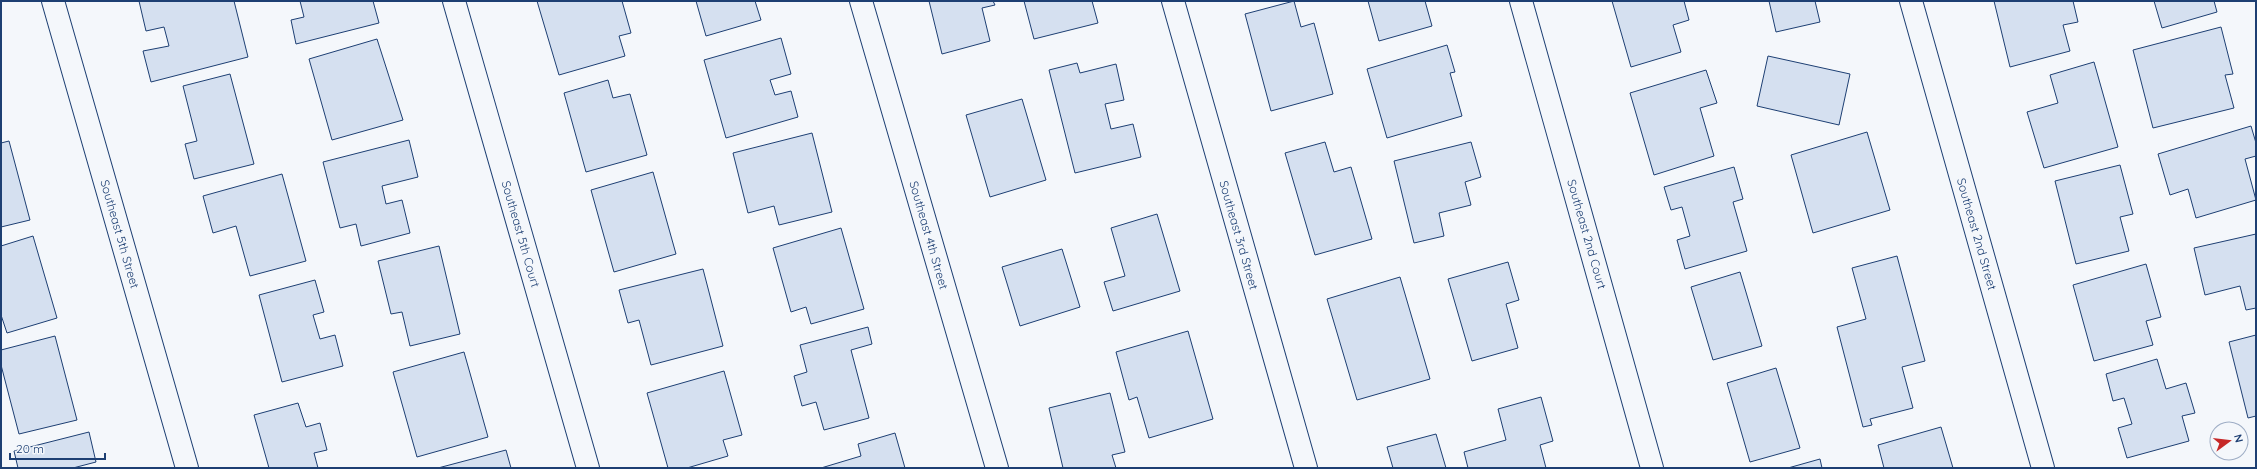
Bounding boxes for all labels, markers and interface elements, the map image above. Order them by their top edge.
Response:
street label: Southeast 2nd Street [1954,176,2000,292]
street label: Southeast 2nd Court [1564,177,1610,291]
street label: Southeast 5th Street [97,178,143,290]
street label: Southeast 5th Court [499,179,543,289]
street label: Southeast 4th Street [906,179,952,291]
street label: Southeast 3rd Street [1216,179,1262,291]
north arrow [2209,421,2249,461]
text: N [2231,433,2246,444]
scale bar [10,435,105,461]
text: 20 m [16,441,44,456]

